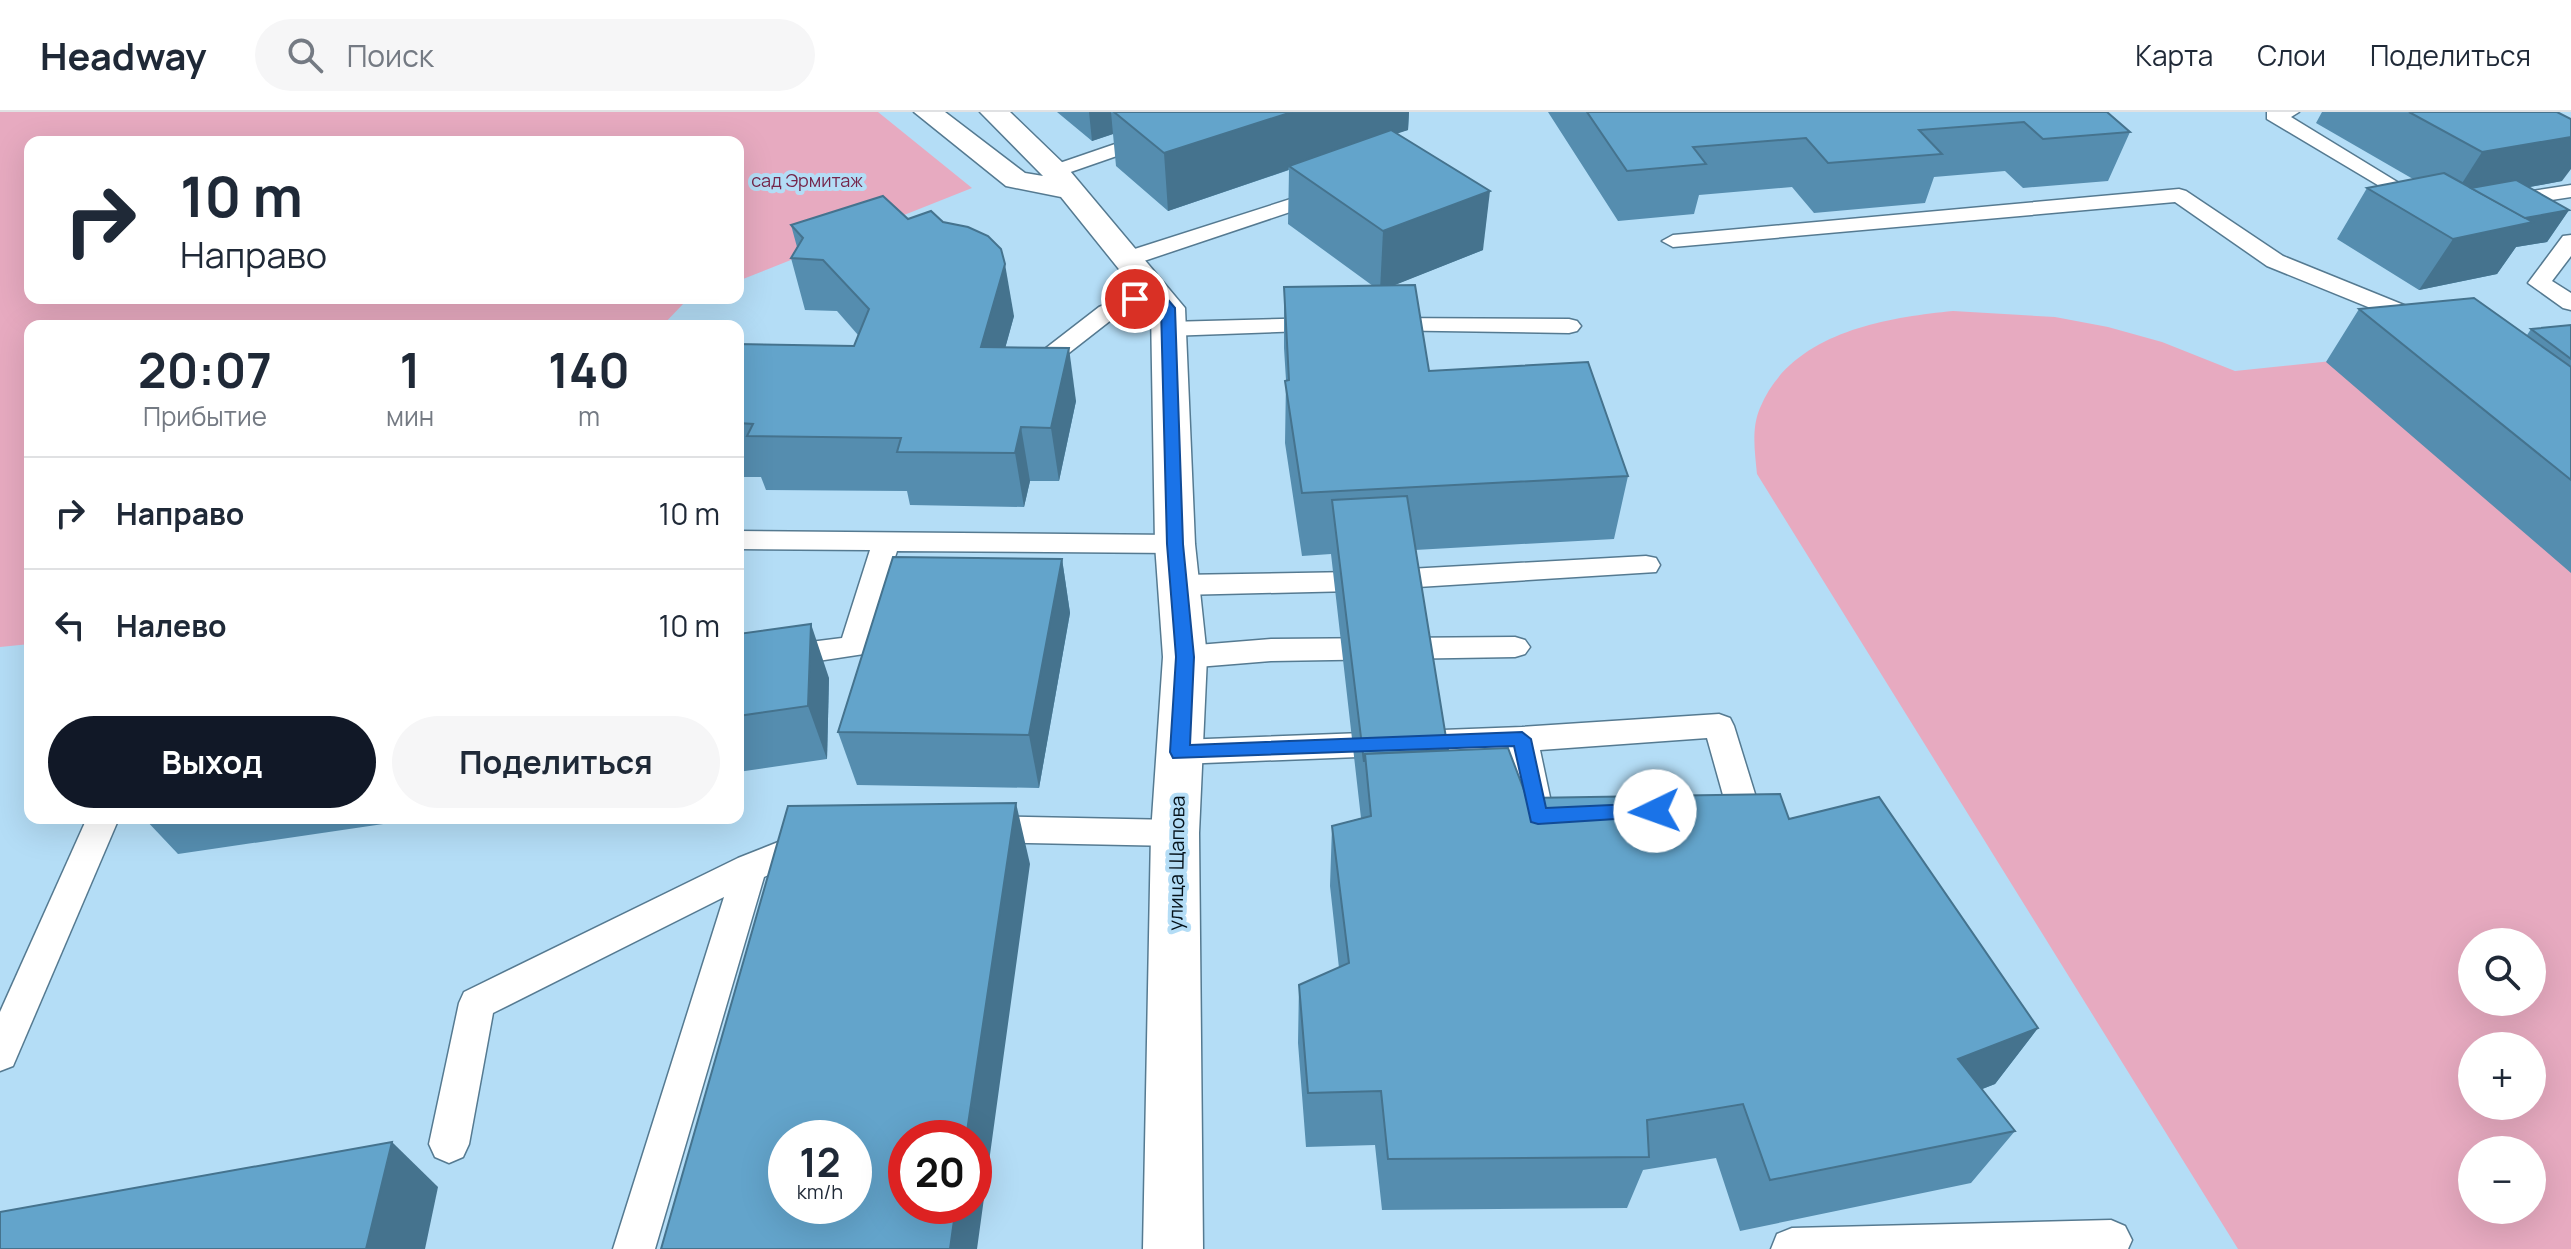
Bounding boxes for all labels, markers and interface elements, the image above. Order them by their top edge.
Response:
search box [255,19,815,91]
text: Headway [40,29,207,81]
icon: search [283,33,327,77]
text: Поиск [347,35,434,76]
text: Карта [2135,36,2213,74]
text: Слои [2257,36,2326,74]
text: Поделиться [2370,36,2531,74]
text: 10 m [180,157,303,234]
icon: right [48,168,152,272]
park label: сад Эрмитаж [751,168,863,192]
text: Направо [180,230,327,279]
pin [1101,265,1169,333]
icon: arrive [1113,277,1157,321]
text: 20:07 [138,337,272,402]
text: 1 [399,337,420,402]
text: 140 [548,337,630,402]
text: Прибытие [143,398,267,434]
text: мин [386,398,434,434]
text: m [578,398,600,434]
icon: right [48,491,92,535]
text: Направо [116,493,244,534]
text: 10 m [659,493,720,534]
icon: left [48,603,92,647]
text: Налево [116,605,226,646]
text: 10 m [659,605,720,646]
button: Выход [48,716,376,808]
button: Поделиться [392,716,720,808]
position arrow [1613,769,1697,853]
street label: улица Щапова [1161,795,1191,931]
map controls [2458,928,2546,1224]
button: search [2458,928,2546,1016]
button: + [2458,1032,2546,1120]
speed limit sign: 20 [888,1120,992,1224]
text: 12 [799,1134,841,1189]
button: − [2458,1136,2546,1224]
text: km/h [797,1178,843,1205]

